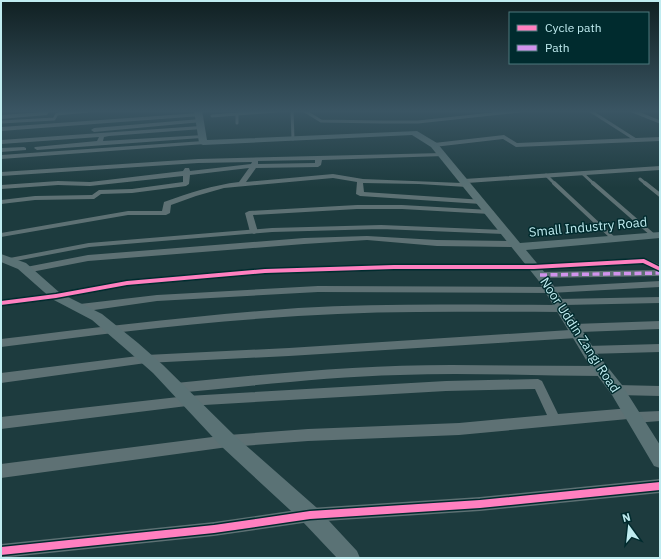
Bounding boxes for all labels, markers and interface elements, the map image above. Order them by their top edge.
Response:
legend [509,12,649,64]
text: Cycle path [545,20,602,35]
text: Path [545,40,570,55]
street label: Small Industry Road [528,213,648,241]
street label: Noor Uddin Zangi Road [536,274,624,396]
north arrow [609,507,649,547]
text: N [621,510,632,525]

